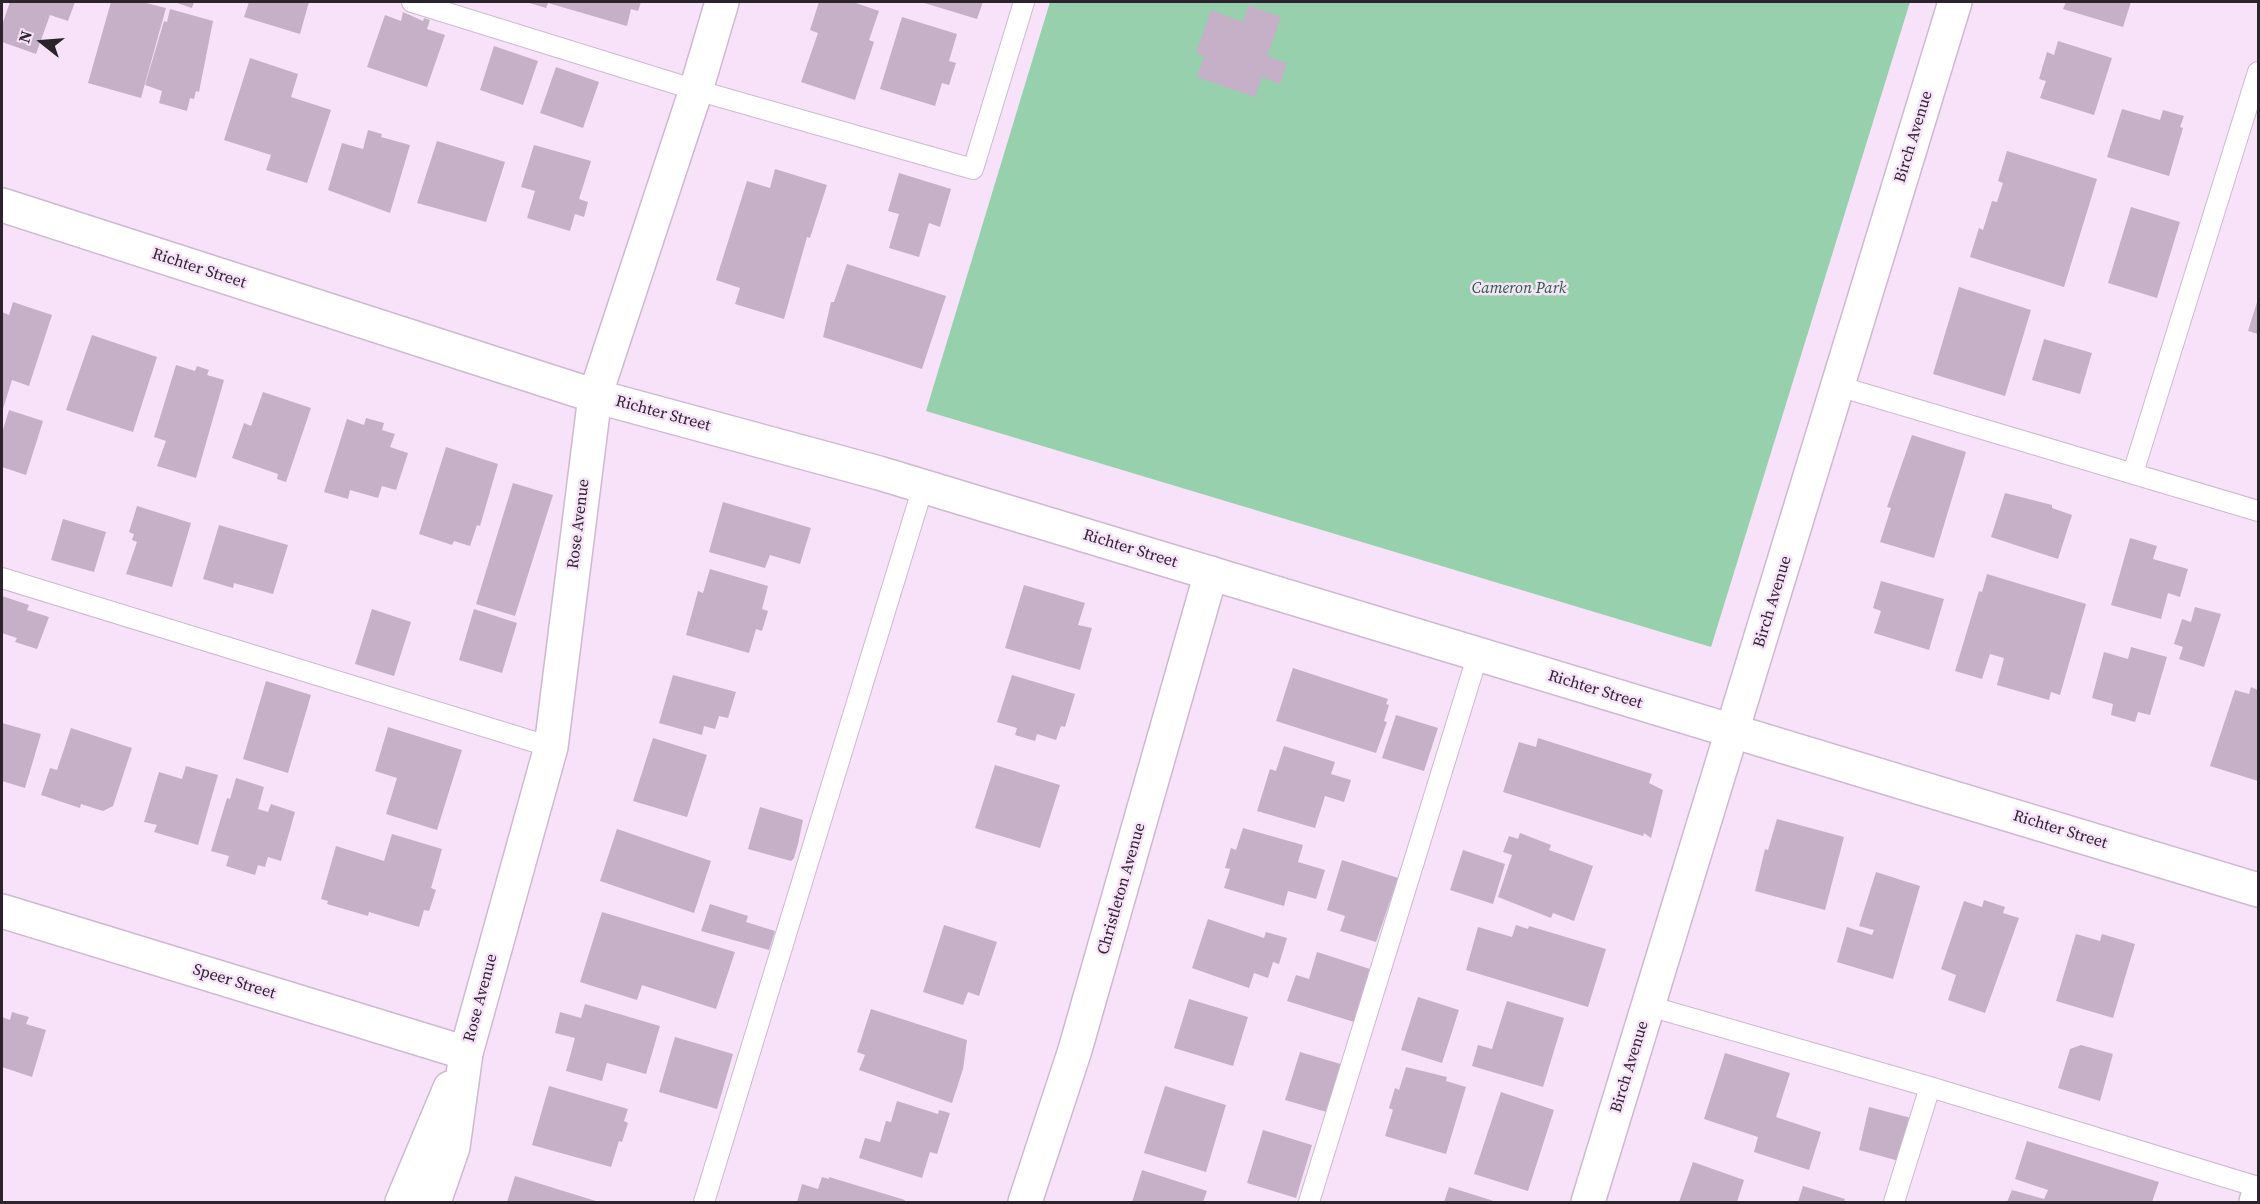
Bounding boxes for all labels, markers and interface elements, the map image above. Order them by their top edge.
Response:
north arrow [12,12,72,72]
text: N [13,28,37,46]
street label: Birch Avenue [1891,89,1937,185]
street label: Richter Street [150,245,248,293]
park label: Cameron Park [1472,279,1566,299]
street label: Richter Street [613,392,713,436]
street label: Rose Avenue [564,478,594,570]
street label: Richter Street [1081,526,1179,572]
street label: Birch Avenue [1750,554,1796,650]
street label: Richter Street [1546,667,1644,713]
street label: Richter Street [2011,807,2109,853]
street label: Christleton Avenue [1094,821,1150,957]
street label: Rose Avenue [460,952,502,1044]
street label: Speer Street [190,960,278,1004]
street label: Birch Avenue [1607,1019,1653,1115]

